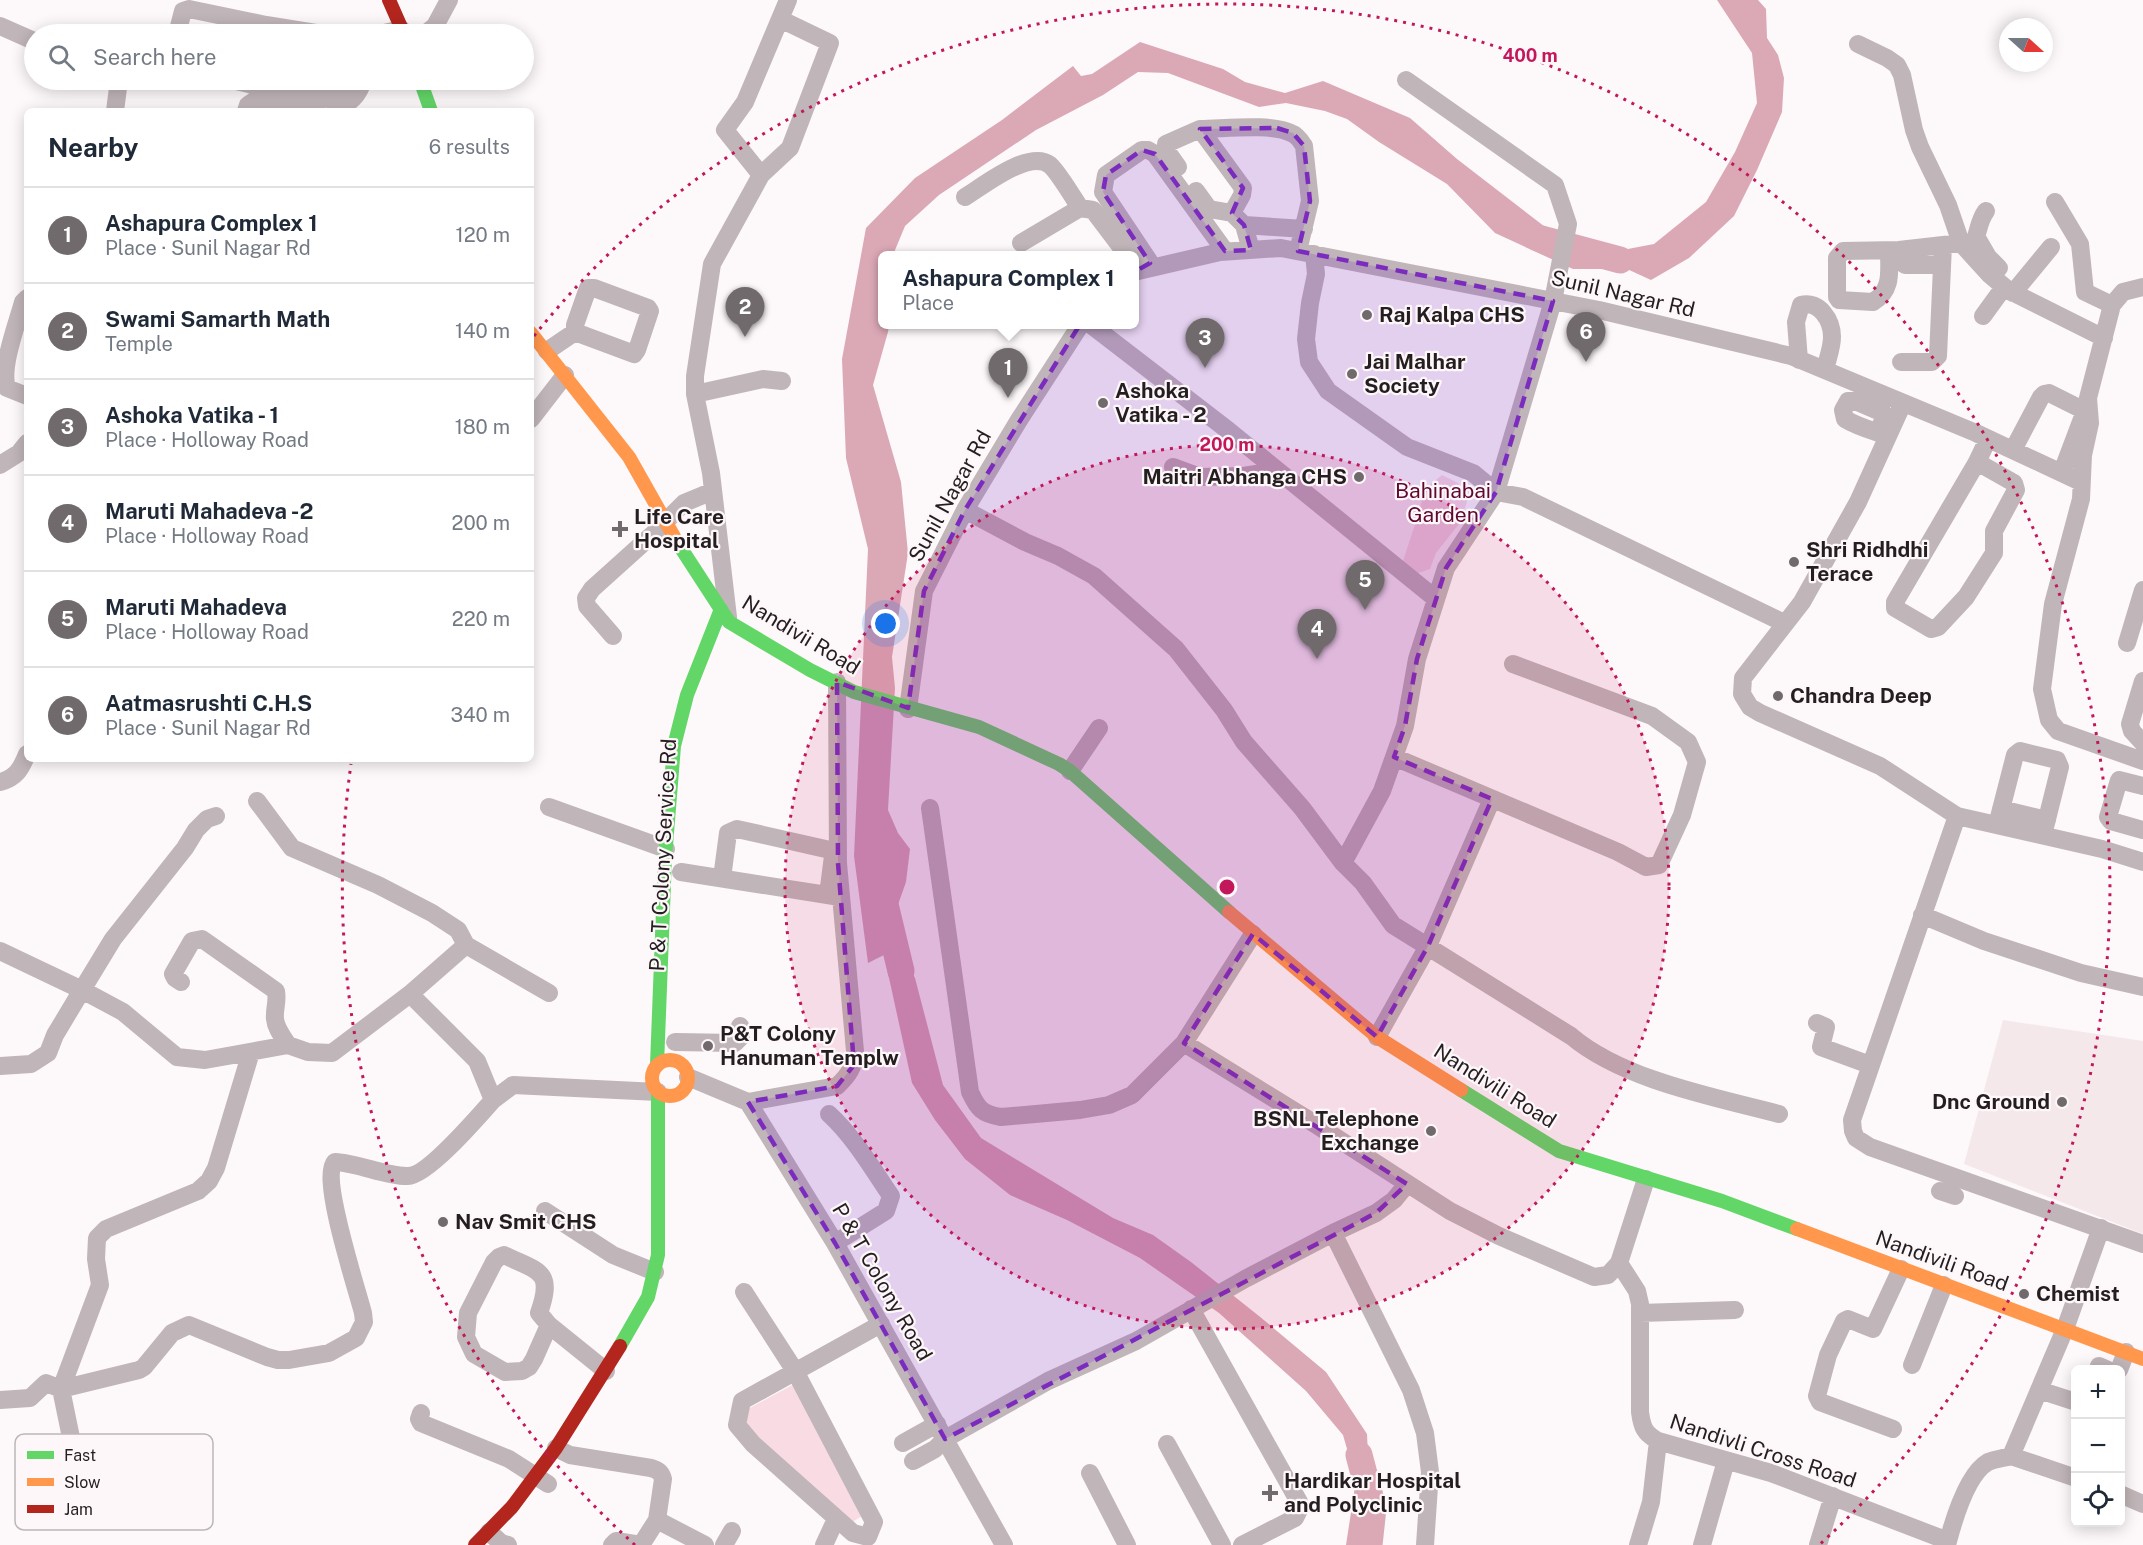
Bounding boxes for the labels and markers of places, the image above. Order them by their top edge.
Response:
pin: 2 [726,288,764,337]
place label: Raj Kalpa CHS [1379,302,1525,327]
marker: Raj Kalpa CHS [1360,308,1374,322]
pin: 6 [1566,312,1606,362]
pin: 3 [1186,318,1224,368]
pin: 1 [988,348,1028,398]
place label: Jai Malhar Society [1364,349,1466,398]
marker: Jai Malhar Society [1345,367,1359,381]
place label: Ashoka Vatika - 2 [1115,378,1207,427]
marker: Ashoka Vatika - 2 [1096,396,1110,410]
place label: Maitri Abhanga CHS [1142,464,1347,489]
marker: Maitri Abhanga CHS [1352,470,1366,484]
place label: Life Care Hospital [634,504,724,553]
marker: Life Care Hospital [611,520,629,538]
place label: Shri Ridhdhi Terace [1806,537,1928,586]
marker: Shri Ridhdhi Terace [1787,555,1801,569]
pin: 5 [1346,560,1384,610]
pin: 4 [1298,610,1336,659]
place label: Chandra Deep [1790,683,1932,708]
marker: Chandra Deep [1771,689,1785,703]
centre of rings [1217,877,1237,897]
place label: P&T Colony Hanuman Templw [720,1021,899,1070]
marker: P&T Colony Hanuman Templw [701,1039,715,1053]
place label: Dnc Ground [1932,1089,2050,1114]
marker: Dnc Ground [2055,1095,2069,1109]
place label: BSNL Telephone Exchange [1253,1106,1419,1155]
marker: BSNL Telephone Exchange [1424,1124,1438,1138]
place label: Nav Smit CHS [455,1209,597,1234]
marker: Nav Smit CHS [436,1215,450,1229]
place label: Chemist [2036,1281,2120,1306]
marker: Chemist [2017,1287,2031,1301]
place label: Hardikar Hospital and Polyclinic [1284,1468,1461,1517]
marker: Hardikar Hospital and Polyclinic [1261,1484,1279,1502]

